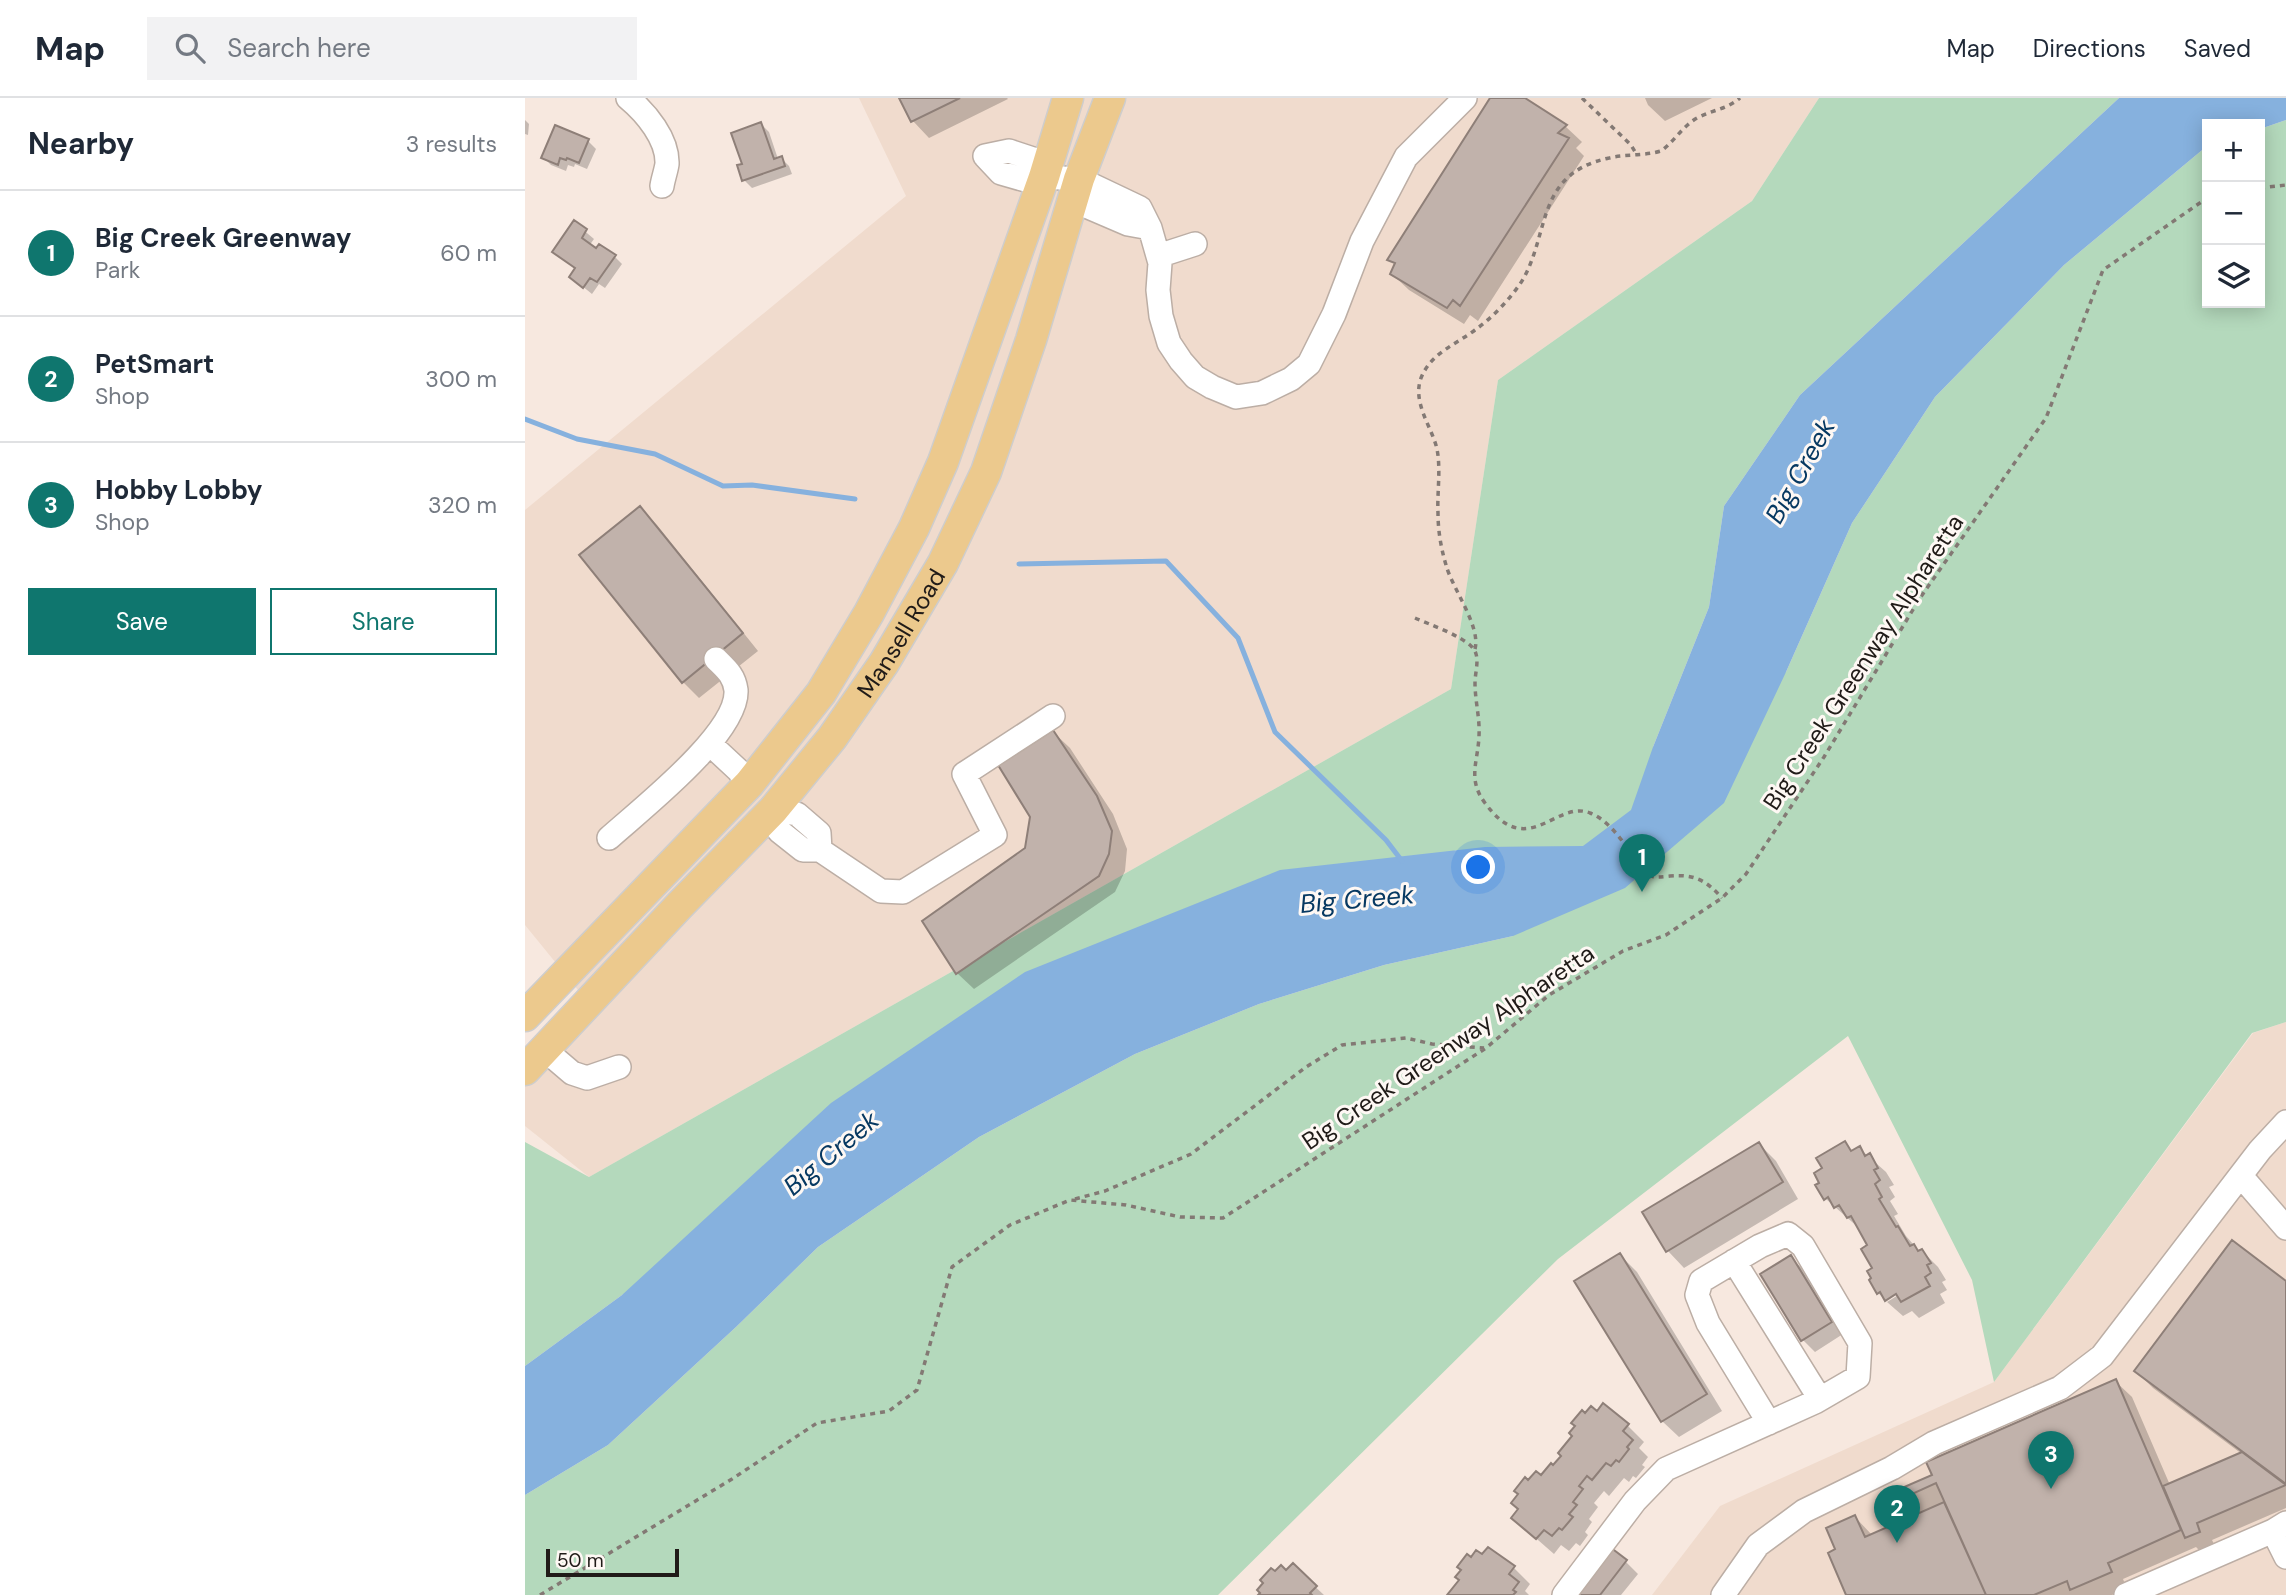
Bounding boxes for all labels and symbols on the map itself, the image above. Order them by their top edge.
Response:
water label: Big Creek [1757,412,1843,529]
street label: Big Creek Greenway Alpharetta [1756,508,1970,816]
street label: Mansell Road [849,563,952,704]
pin: 1 [1619,834,1665,892]
your location [1461,850,1495,884]
water label: Big Creek [1298,877,1416,921]
street label: Big Creek Greenway Alpharetta [1296,937,1600,1157]
water label: Big Creek [776,1103,886,1203]
pin: 3 [2028,1431,2074,1489]
pin: 2 [1874,1485,1920,1543]
scale bar [546,1546,679,1578]

